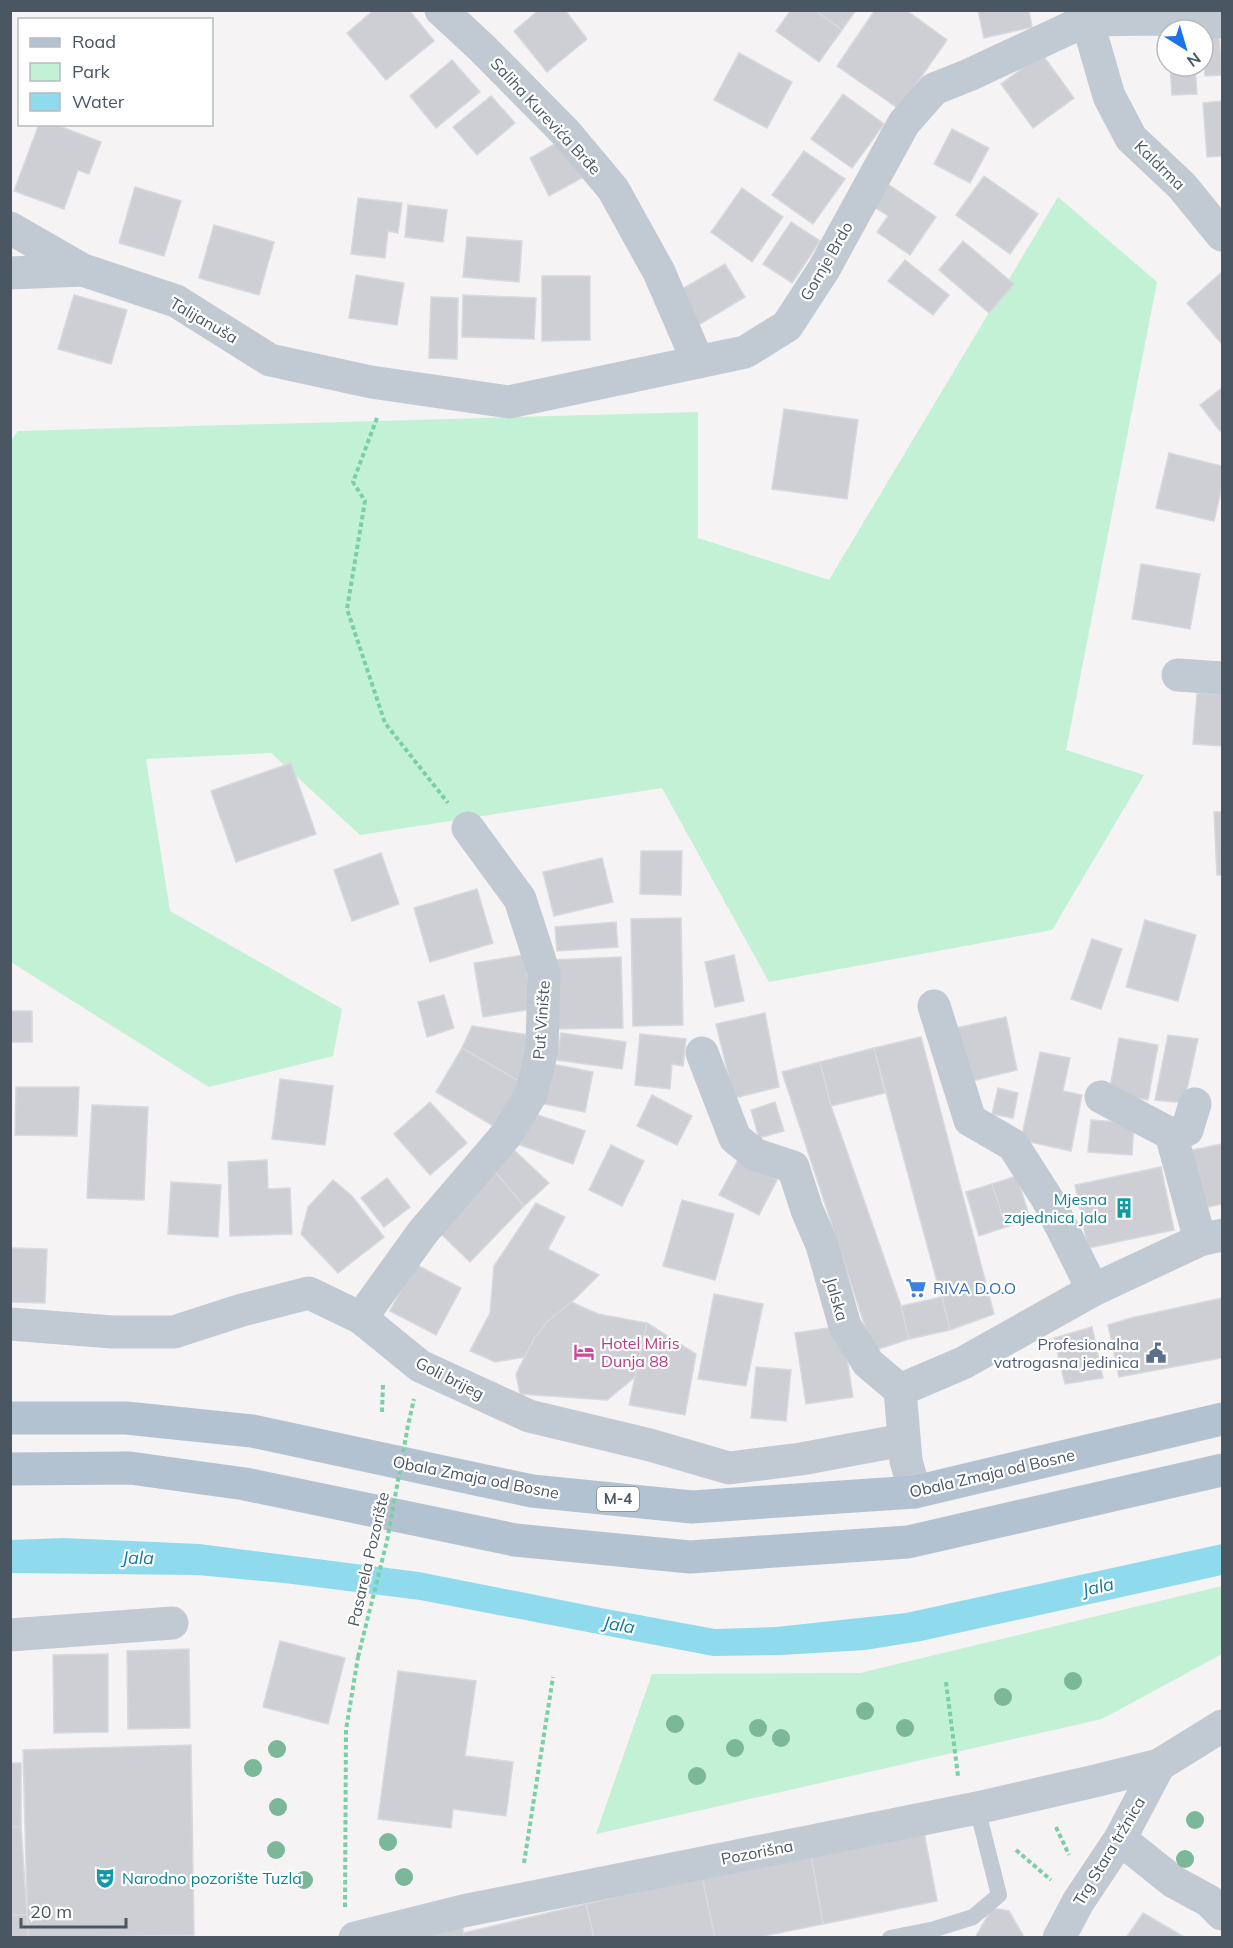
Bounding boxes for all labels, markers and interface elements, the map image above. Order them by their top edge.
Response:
legend [18,18,213,126]
north arrow [1155,18,1215,78]
text: Road [72,30,116,53]
text: N [1183,48,1205,72]
street label: Saliha Kurevića Brđe [487,53,605,179]
text: Park [72,60,111,83]
text: Water [72,90,125,113]
street label: Kaldrma [1131,136,1189,194]
street label: Gornje Brdo [795,218,857,304]
street label: Talijanuša [166,293,242,347]
street label: Put Vinište [528,980,554,1060]
place label: Mjesna zajednica Jala [1004,1189,1107,1227]
building icon: Mjesna zajednica Jala [1112,1196,1136,1220]
street label: Jalska [821,1275,853,1323]
supermarket icon: RIVA D.O.O [904,1276,928,1300]
place label: RIVA D.O.O [933,1278,1016,1298]
place label: Hotel Miris Dunja 88 [601,1333,680,1371]
place label: Profesionalna vatrogasna jedinica [994,1334,1139,1372]
hotel icon: Hotel Miris Dunja 88 [572,1340,596,1364]
public building icon: Profesionalna vatrogasna jedinica [1144,1341,1168,1365]
street label: Goli brijeg [412,1352,488,1404]
street label: Obala Zmaja od Bosne [907,1444,1077,1502]
street label: Obala Zmaja od Bosne [391,1451,561,1503]
road number: M-4 [597,1487,639,1511]
street label: Pasarela Pozorište [343,1490,393,1628]
water label: Jala [120,1546,154,1569]
water label: Jala [1078,1572,1116,1602]
water label: Jala [599,1610,637,1639]
street label: Trg Stara tržnica [1069,1793,1149,1909]
street label: Pozorišna [719,1835,795,1869]
theatre icon: Narodno pozorište Tuzla [93,1866,117,1890]
place label: Narodno pozorište Tuzla [122,1868,302,1888]
scale bar [21,1891,126,1929]
text: 20 m [30,1900,72,1923]

